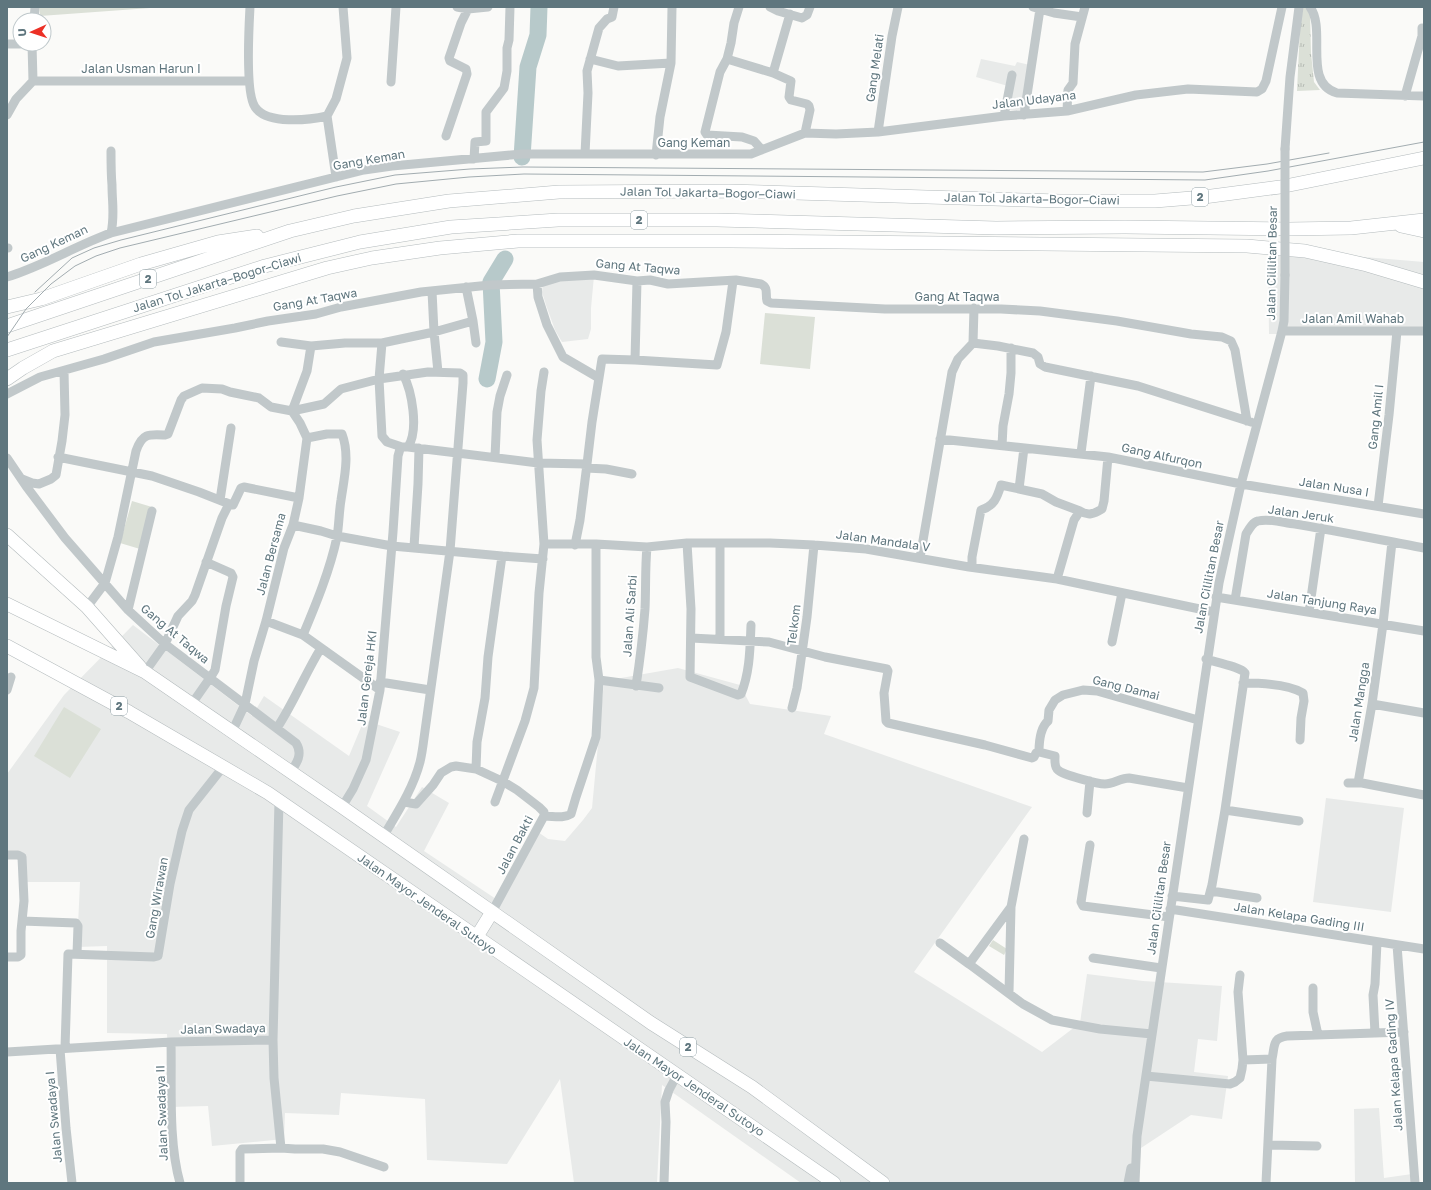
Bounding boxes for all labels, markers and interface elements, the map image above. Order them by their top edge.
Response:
north arrow [12,12,52,52]
text: U [15,28,28,37]
street label: Gang Melati [862,33,887,103]
street label: Jalan Usman Harun I [81,61,201,76]
street label: Jalan Udayana [991,87,1077,112]
street label: Gang Keman [658,135,730,150]
street label: Gang Keman [332,146,406,173]
street label: Jalan Tol Jakarta–Bogor–Ciawi [620,183,796,202]
road number: 2 [1192,188,1208,206]
street label: Jalan Tol Jakarta–Bogor–Ciawi [944,189,1120,208]
street label: Jalan Cililitan Besar [1263,205,1280,320]
road number: 2 [631,211,647,229]
street label: Gang Keman [18,221,90,266]
street label: Jalan Tol Jakarta–Bogor–Ciawi [131,250,303,315]
street label: Gang At Taqwa [595,255,681,278]
road number: 2 [140,270,156,288]
street label: Gang At Taqwa [272,285,358,314]
street label: Gang At Taqwa [914,289,1000,304]
street label: Jalan Amil Wahab [1302,311,1404,326]
street label: Gang Amil I [1365,384,1386,450]
street label: Gang Alfurqon [1120,440,1204,471]
street label: Jalan Nusa I [1298,474,1370,499]
street label: Jalan Jeruk [1267,501,1335,526]
street label: Jalan Bersama [252,511,289,597]
street label: Jalan Cililitan Besar [1190,519,1227,635]
street label: Jalan Mandala V [835,526,931,555]
street label: Jalan Ali Sarbi [619,575,640,657]
street label: Jalan Tanjung Raya [1266,585,1378,618]
street label: Gang At Taqwa [138,601,213,667]
street label: Telkom [784,603,803,646]
street label: Jalan Gereja HKI [353,630,380,726]
street label: Jalan Mangga [1345,661,1372,743]
street label: Gang Damai [1091,672,1161,703]
road number: 2 [111,697,127,715]
street label: Jalan Bakti [493,813,536,877]
street label: Jalan Cililitan Besar [1143,840,1174,956]
street label: Jalan Mayor Jenderal Sutoyo [355,850,500,958]
street label: Gang Wirawan [142,856,171,940]
street label: Jalan Kelapa Gading III [1233,899,1366,934]
street label: Jalan Kelapa Gading IV [1381,998,1406,1132]
street label: Jalan Swadaya [180,1020,266,1037]
street label: Jalan Mayor Jenderal Sutoyo [621,1034,768,1139]
road number: 2 [680,1038,696,1056]
street label: Jalan Swadaya II [152,1065,171,1161]
street label: Jalan Swadaya I [42,1071,65,1164]

